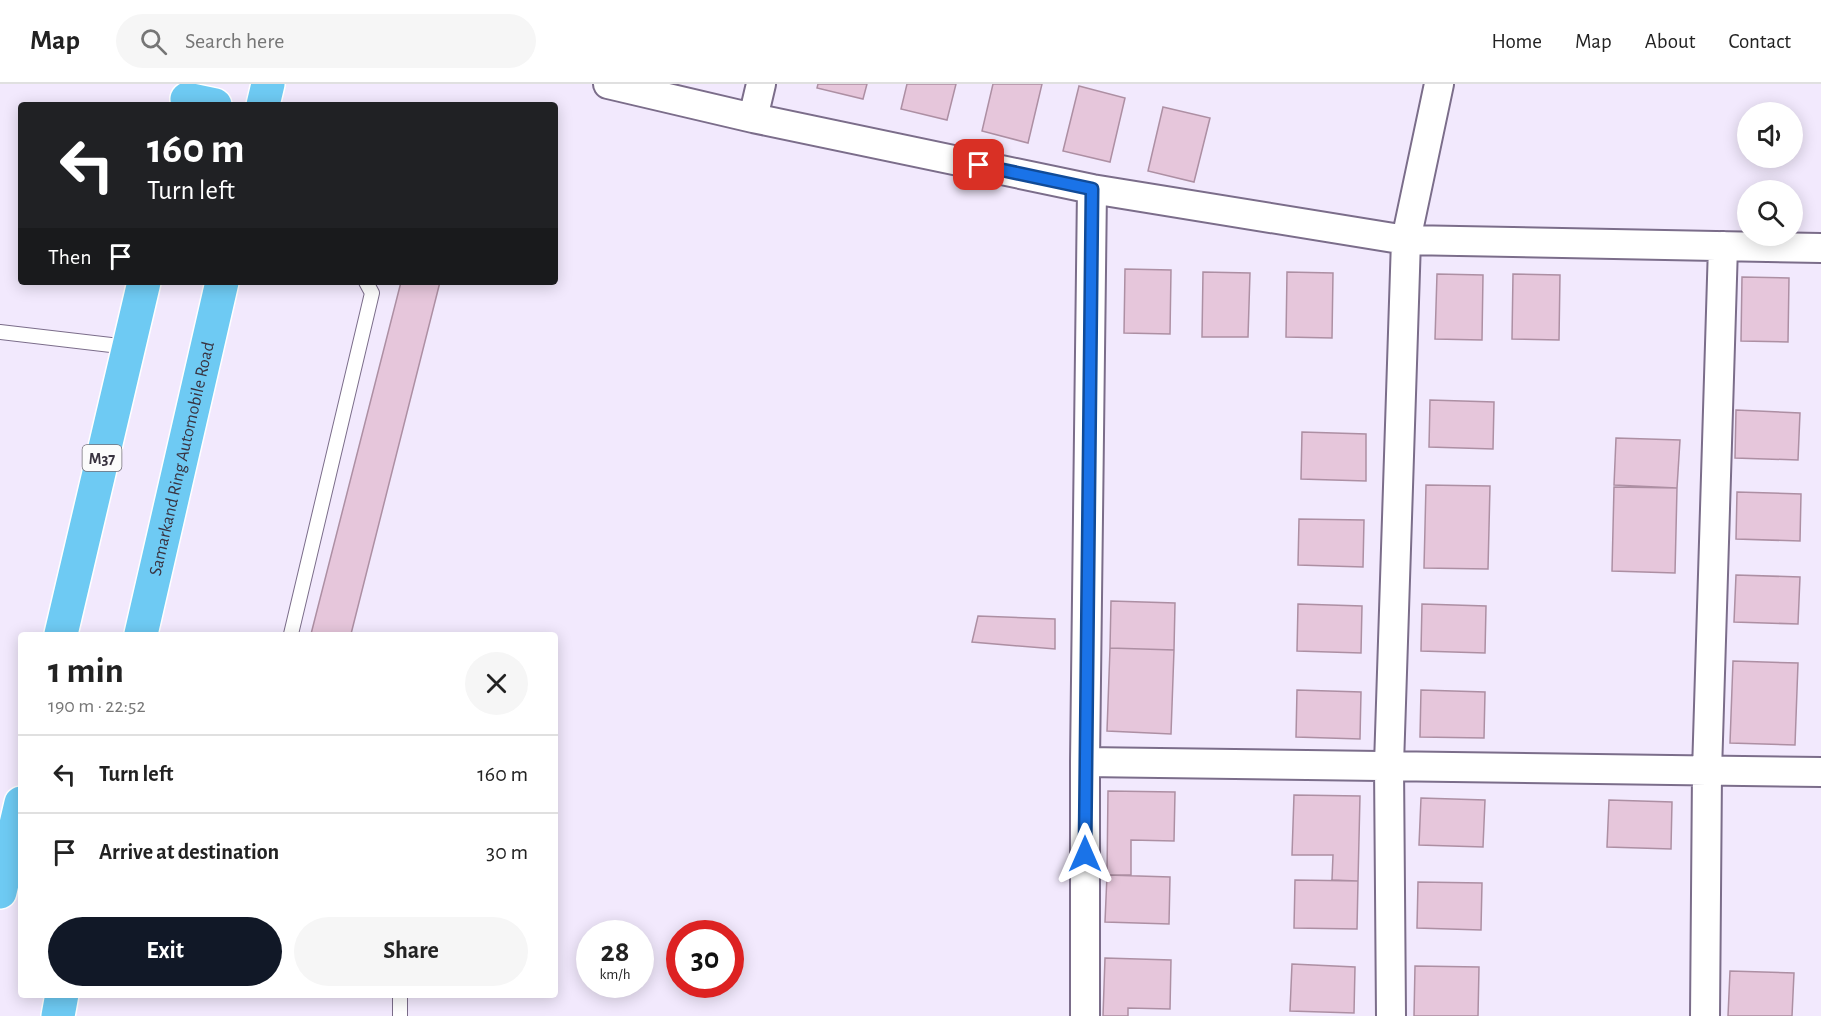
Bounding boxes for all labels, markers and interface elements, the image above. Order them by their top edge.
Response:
search box [116,14,536,68]
icon: search [137,25,170,58]
text: Map [30,27,80,55]
text: Search here [185,30,284,52]
text: Home [1491,31,1542,52]
text: Map [1575,31,1612,52]
text: About [1645,31,1695,52]
text: Contact [1728,31,1791,52]
map controls [1737,102,1803,246]
button: sound [1737,102,1803,168]
icon: left [48,126,126,204]
text: 160 m [147,128,245,170]
pin [953,139,1004,190]
icon: arrive [962,148,995,181]
text: Turn left [147,177,235,204]
button: search [1737,180,1803,246]
icon: arrive [104,240,137,273]
text: Then [48,246,92,268]
street label: Samarkand Ring Automobile Road [147,340,218,578]
road number: M37 [82,445,122,471]
button: close [465,652,528,715]
text: 1 min [48,653,124,689]
text: 190 m · 22:52 [48,696,146,716]
icon: left [48,758,81,791]
text: Turn left [99,763,173,785]
text: 160 m [477,763,528,785]
position arrow [1053,822,1117,886]
icon: arrive [48,836,81,869]
text: Arrive at destination [99,841,279,863]
text: 30 m [486,841,528,863]
button: Exit [48,917,282,986]
button: Share [294,917,528,986]
speed limit sign: 30 [666,920,744,998]
text: 28 [601,937,629,967]
text: km/h [600,967,630,982]

